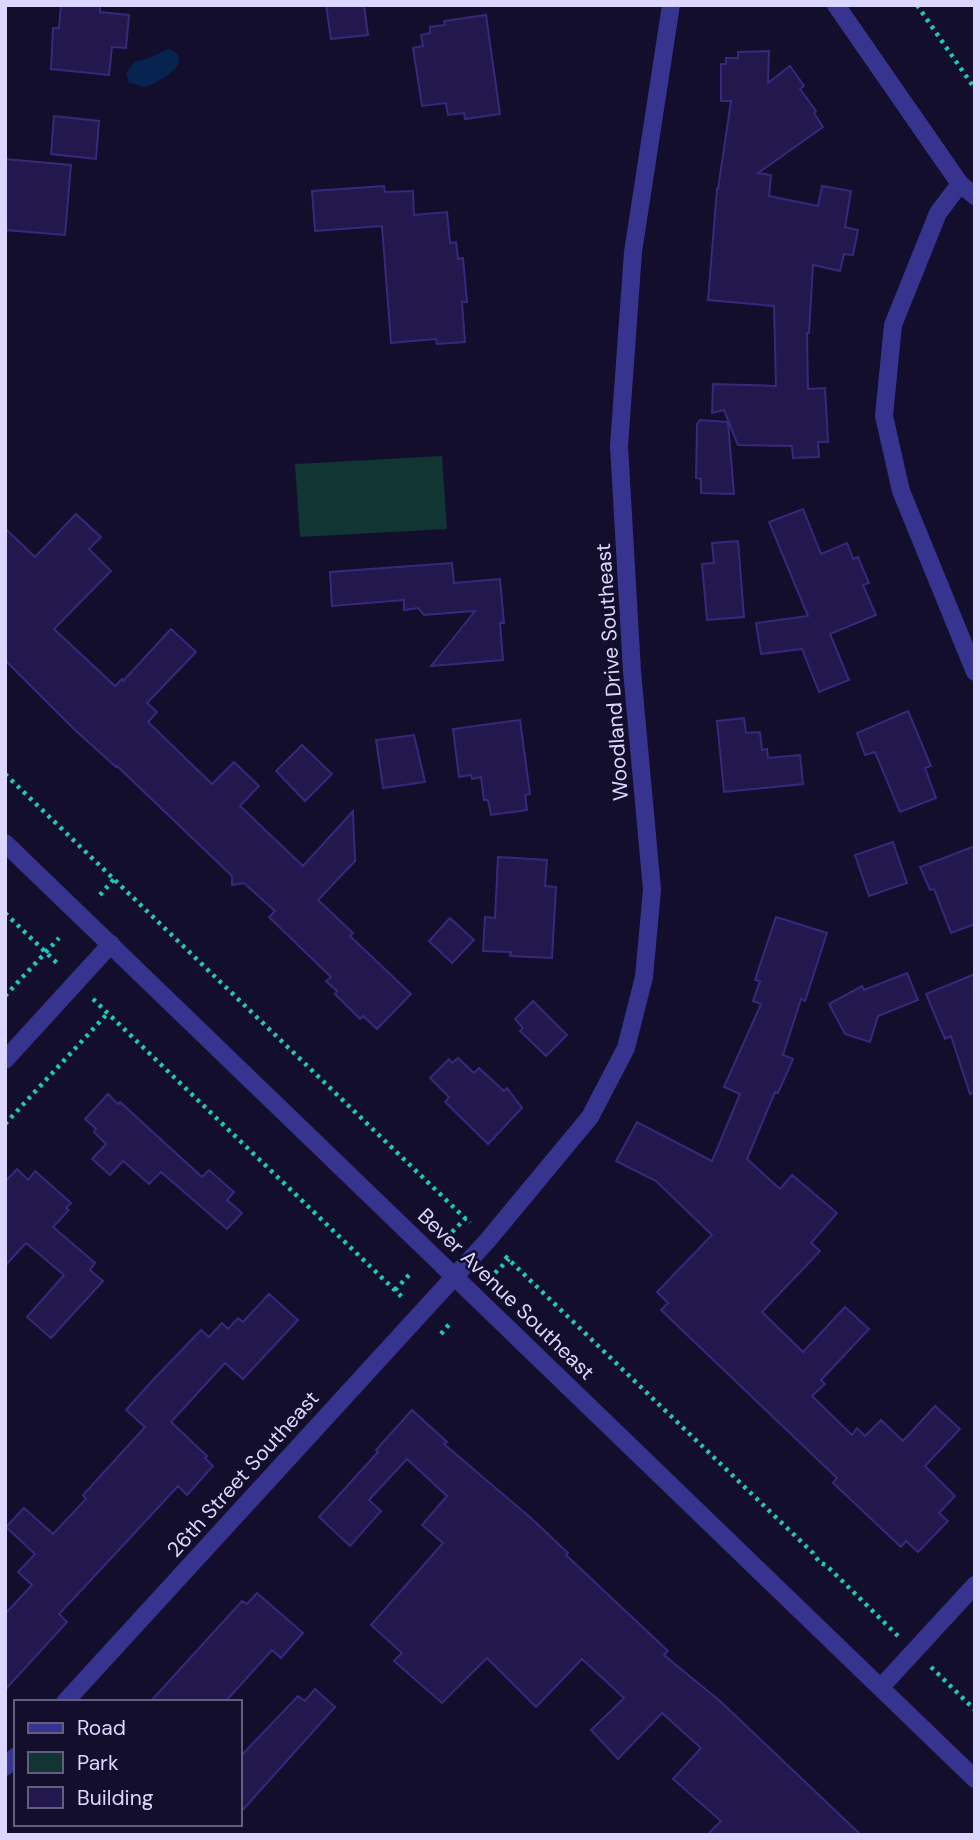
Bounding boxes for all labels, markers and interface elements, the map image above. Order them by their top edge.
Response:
street label: Woodland Drive Southeast [589,542,635,802]
street label: Bever Avenue Southeast [412,1202,600,1386]
street label: 26th Street Southeast [161,1385,325,1563]
legend [14,1700,242,1826]
text: Road [77,1714,126,1742]
text: Park [77,1749,119,1777]
text: Building [77,1784,154,1812]

